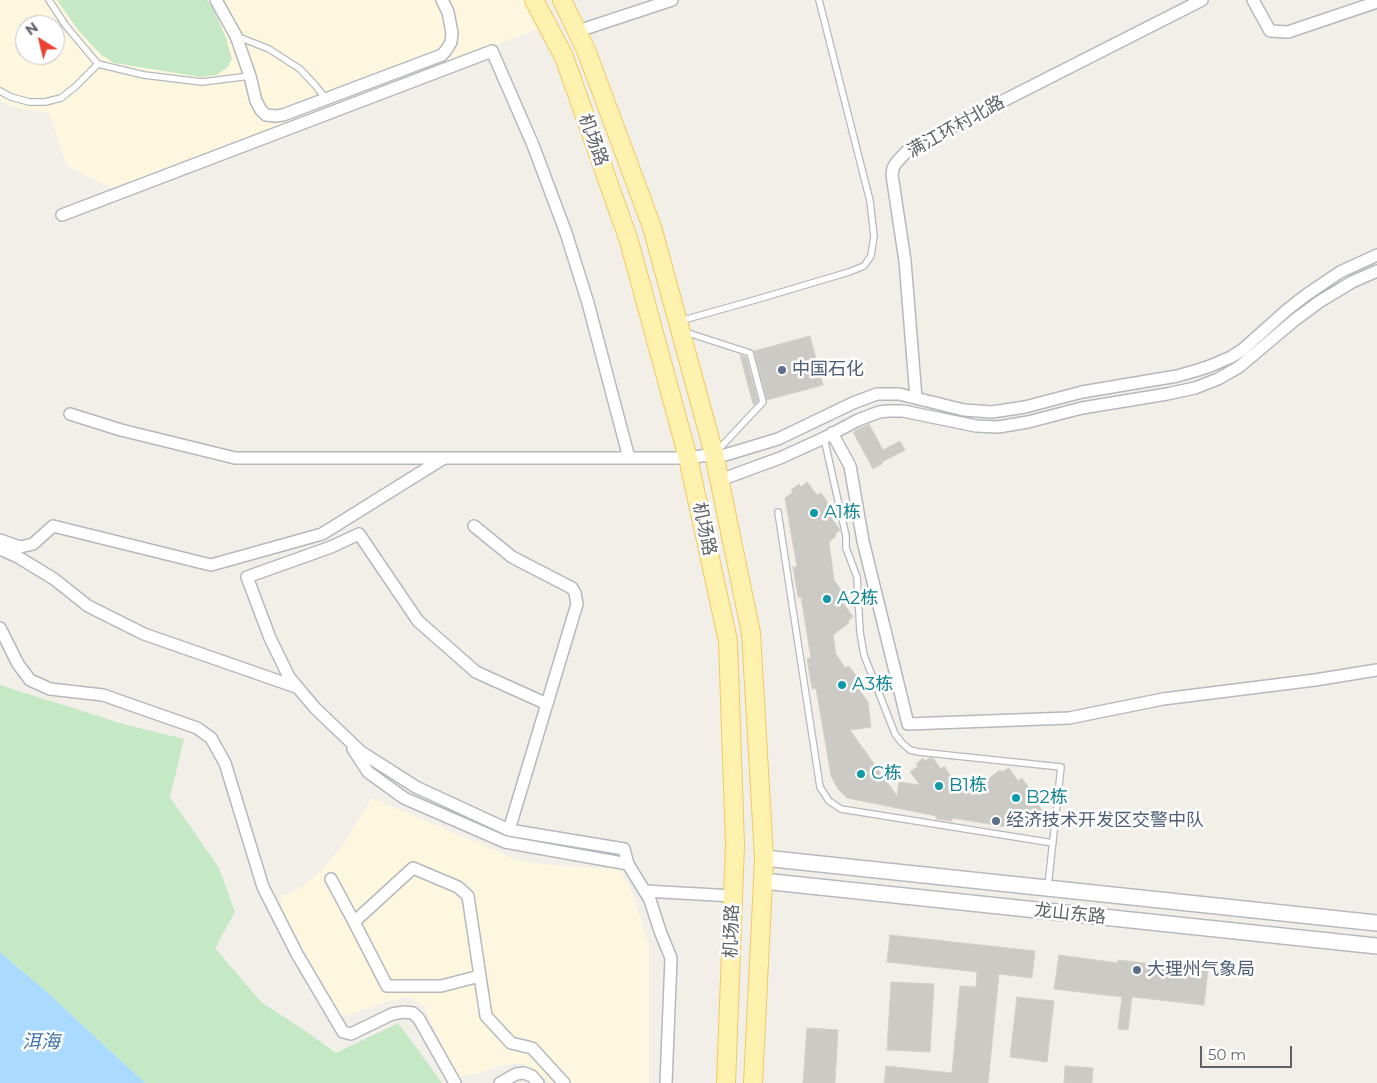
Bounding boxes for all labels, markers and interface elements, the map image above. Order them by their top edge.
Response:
north arrow [15,15,65,65]
text: N [22,18,42,39]
street label: 满江环村北路 [904,91,1008,163]
street label: 机场路 [574,111,612,169]
place label: 中国石化 [792,359,864,381]
marker: 中国石化 [776,364,788,376]
street label: 机场路 [688,500,720,558]
place label: A1栋 [824,502,861,524]
marker: A1栋 [808,507,820,519]
place label: A2栋 [837,588,878,610]
marker: A2栋 [821,593,833,605]
place label: A3栋 [852,674,893,696]
marker: A3栋 [836,679,848,691]
place label: C栋 [871,763,902,785]
marker: C栋 [855,768,867,780]
place label: B1栋 [949,775,987,797]
marker: B1栋 [933,780,945,792]
place label: B2栋 [1026,787,1068,809]
marker: B2栋 [1010,792,1022,804]
place label: 经济技术开发区交警中队 [1006,810,1204,832]
marker: 经济技术开发区交警中队 [990,815,1002,827]
street label: 龙山东路 [1033,899,1107,929]
street label: 机场路 [720,904,744,958]
place label: 大理州气象局 [1147,959,1255,981]
marker: 大理州气象局 [1131,964,1143,976]
water label: 洱海 [22,1031,60,1053]
scale bar [1202,1036,1294,1068]
text: 50 m [1208,1045,1246,1064]

